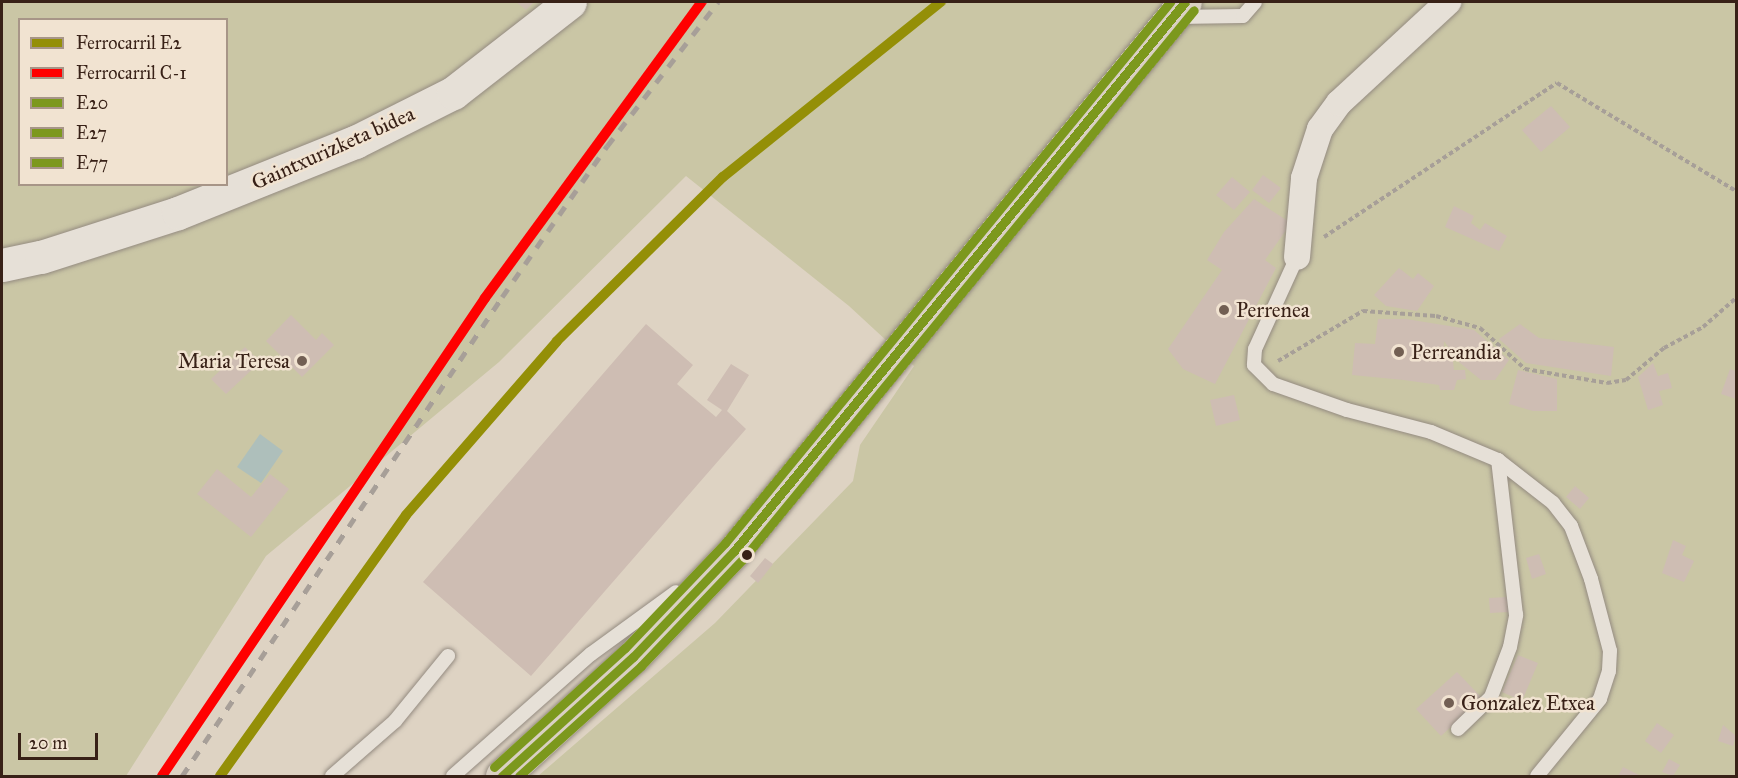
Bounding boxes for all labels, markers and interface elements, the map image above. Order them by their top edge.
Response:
legend [18,18,228,186]
text: Ferrocarril E2 [76,32,182,54]
text: Ferrocarril C-1 [76,62,187,84]
text: E20 [76,92,108,114]
street label: Gaintxurizketa bidea [248,101,418,195]
text: E27 [76,122,107,144]
text: E77 [76,152,108,174]
place label: Perrenea [1236,297,1310,323]
marker: Perrenea [1217,303,1231,317]
place label: Perreandia [1411,339,1501,365]
marker: Perreandia [1392,345,1406,359]
place label: Maria Teresa [178,348,290,374]
marker: Maria Teresa [295,354,309,368]
unlabelled marker [741,549,753,561]
place label: Gonzalez Etxea [1461,690,1595,716]
marker: Gonzalez Etxea [1442,696,1456,710]
scale bar [21,721,100,759]
text: 20 m [29,732,67,754]

